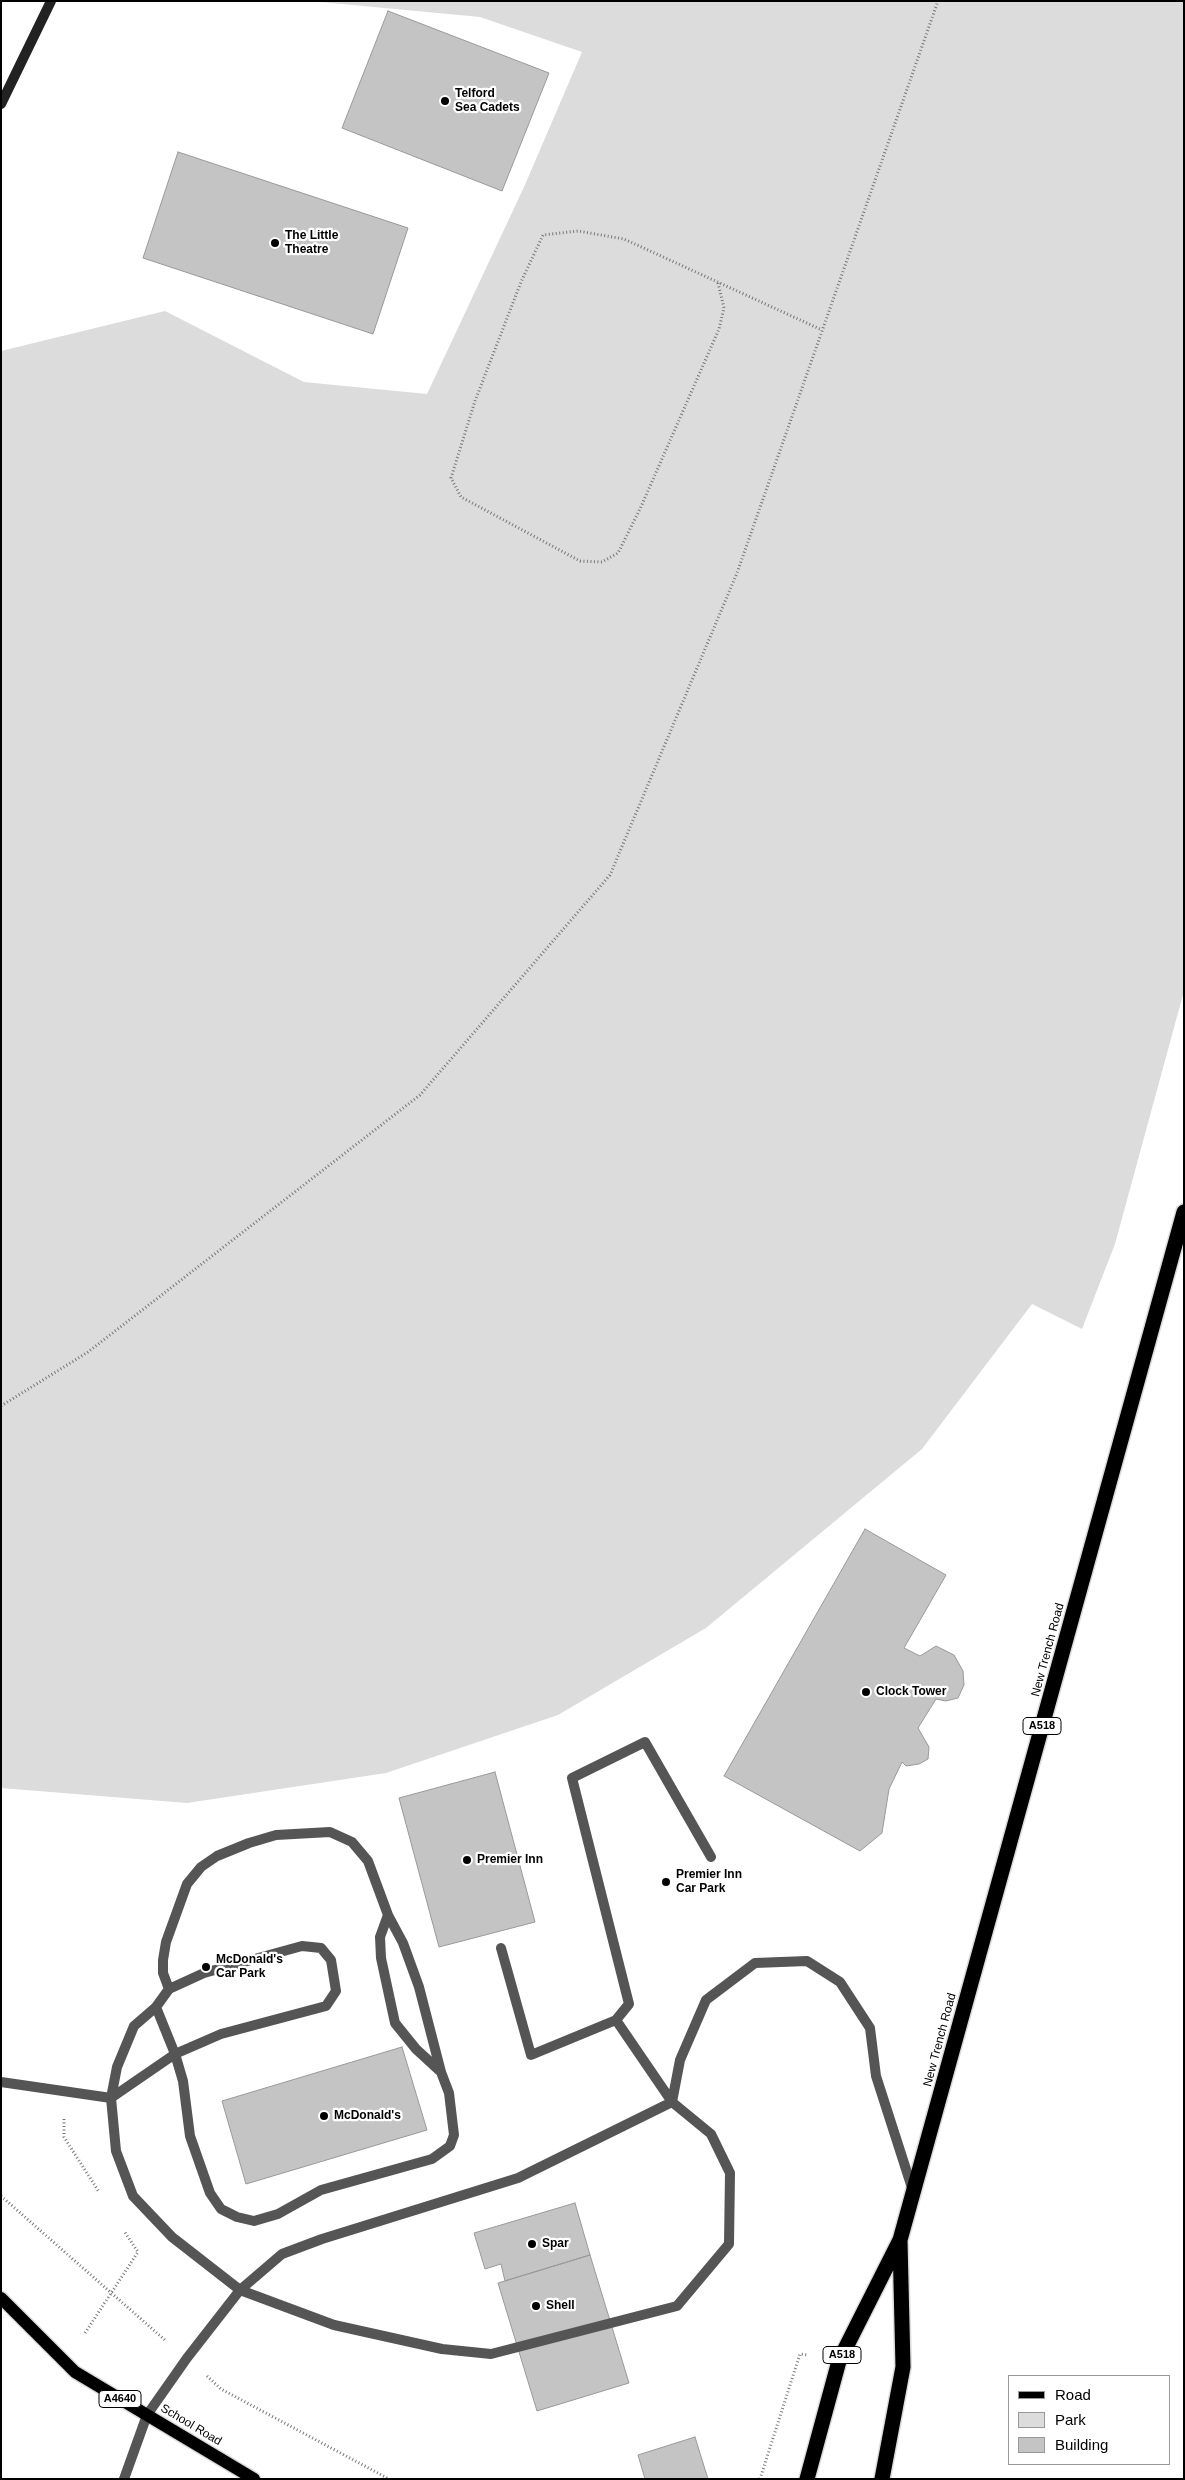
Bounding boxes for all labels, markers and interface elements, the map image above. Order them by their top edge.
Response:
place label: Telford Sea Cadets [455,87,520,115]
marker: Telford Sea Cadets [439,95,451,107]
place label: The Little Theatre [285,229,338,257]
marker: The Little Theatre [269,237,281,249]
street label: New Trench Road [1029,1602,1067,1698]
place label: Clock Tower [876,1685,946,1699]
marker: Clock Tower [860,1686,872,1698]
road number: A518 [1023,1718,1061,1734]
place label: Premier Inn [477,1853,543,1867]
marker: Premier Inn [461,1854,473,1866]
place label: Premier Inn Car Park [676,1868,742,1896]
marker: Premier Inn Car Park [660,1876,672,1888]
place label: McDonald's Car Park [216,1953,283,1981]
marker: McDonald's Car Park [200,1961,212,1973]
street label: New Trench Road [921,1992,959,2088]
place label: McDonald's [334,2109,401,2123]
marker: McDonald's [318,2110,330,2122]
place label: Spar [542,2237,569,2251]
marker: Spar [526,2238,538,2250]
place label: Shell [546,2299,575,2313]
marker: Shell [530,2300,542,2312]
road number: A518 [823,2346,861,2364]
legend [1008,2375,1170,2465]
text: Road [1055,2386,1091,2403]
road number: A4640 [99,2390,141,2408]
street label: School Road [158,2401,224,2449]
text: Park [1055,2411,1086,2428]
text: Building [1055,2436,1108,2453]

